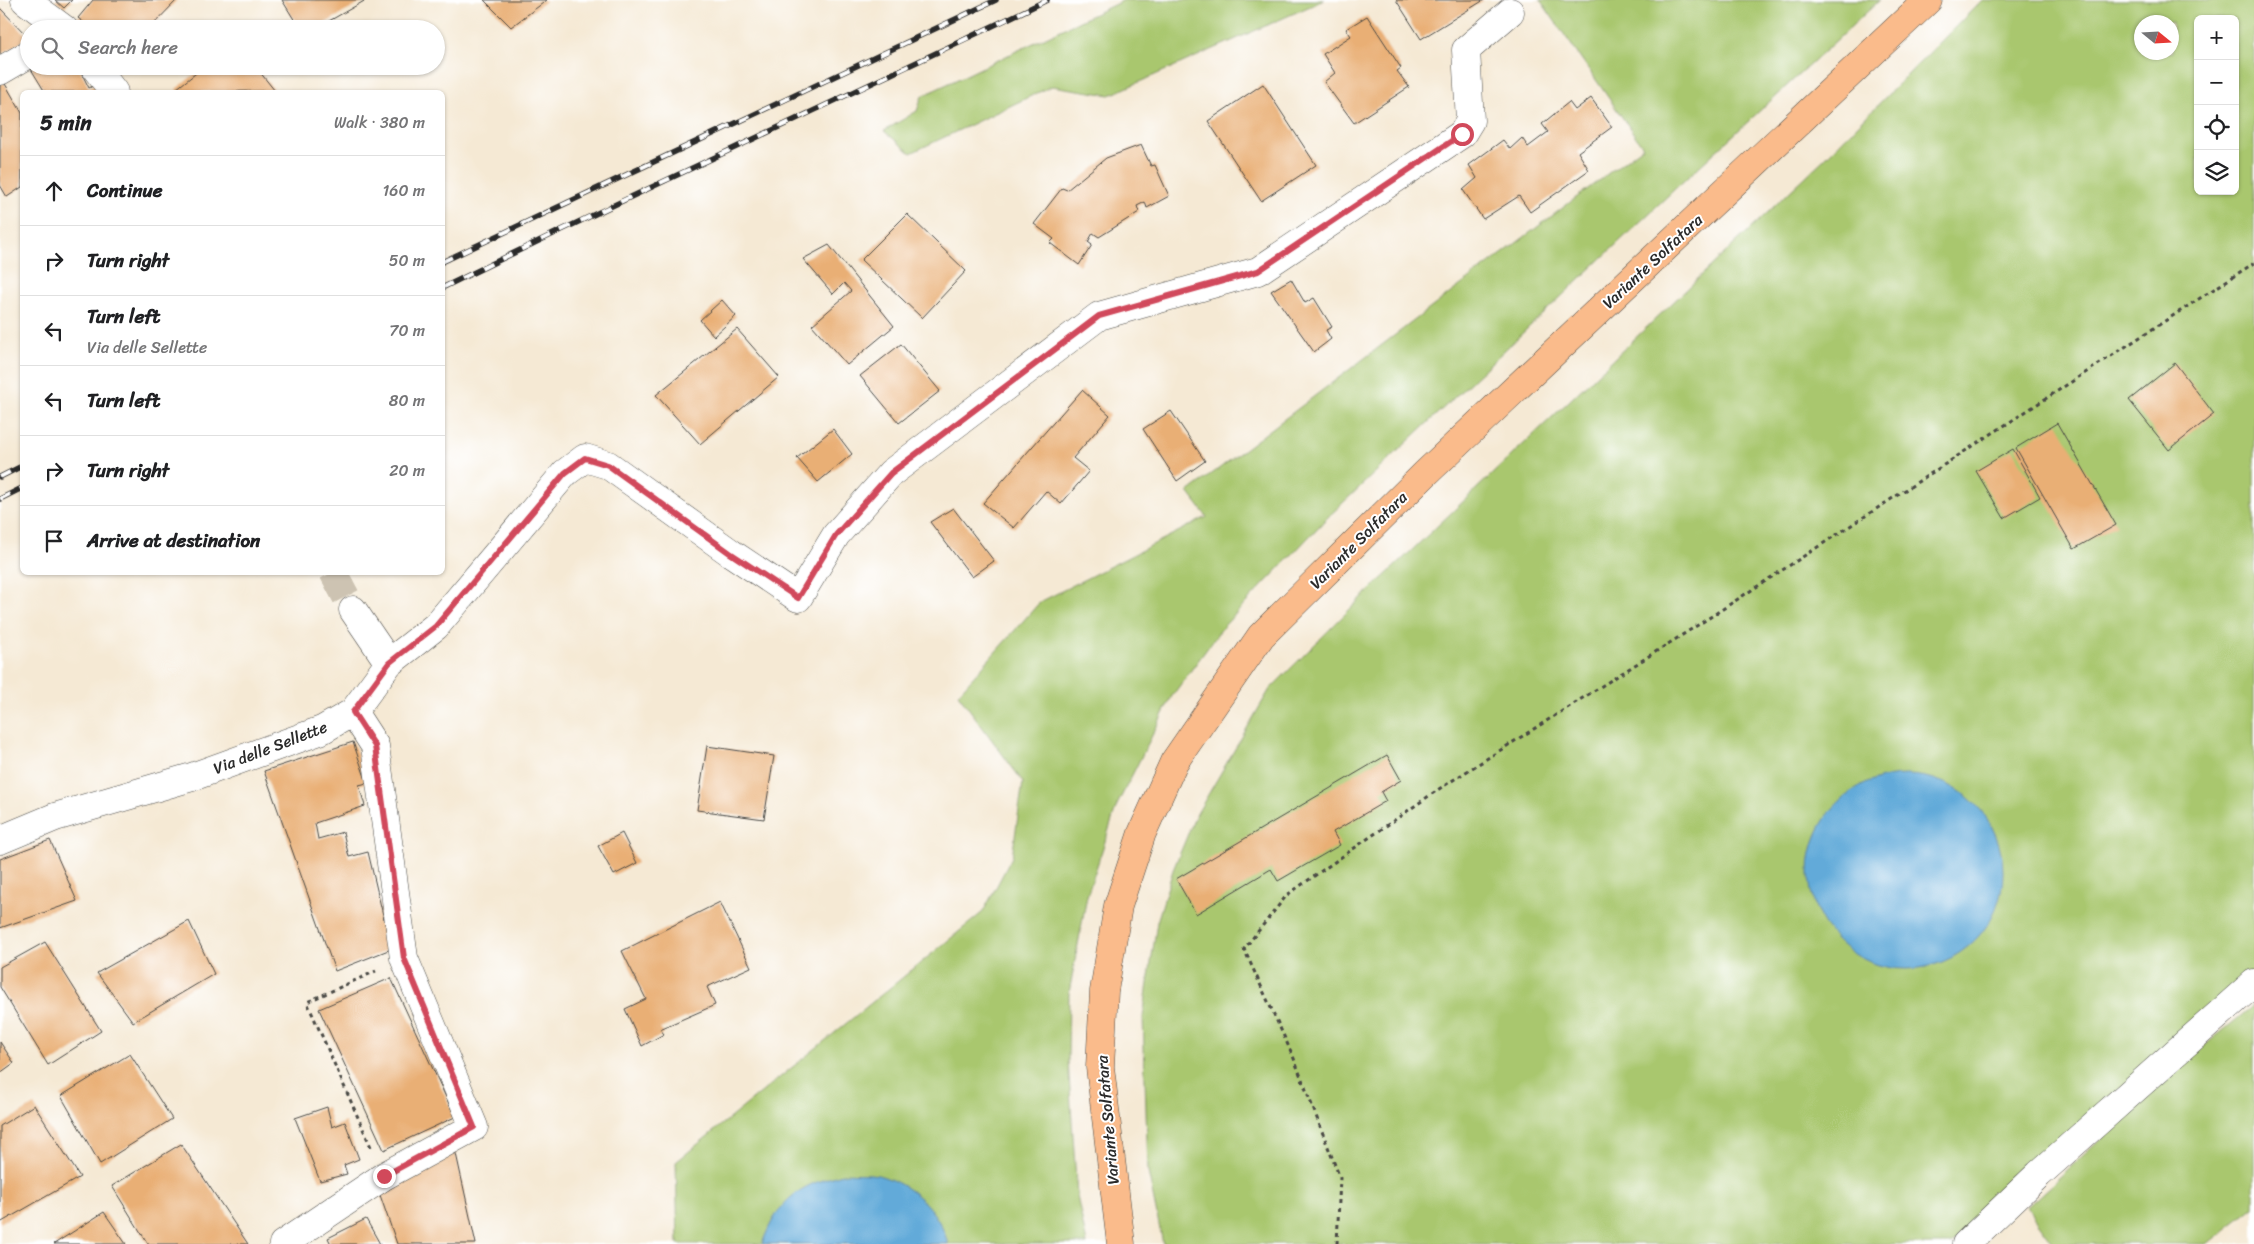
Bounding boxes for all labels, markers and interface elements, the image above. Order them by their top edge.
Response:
north arrow [2134,15,2179,60]
map controls [2194,15,2239,195]
button: + [2194,15,2239,60]
search box [20,20,445,75]
text: Search here [78,31,178,64]
icon: search [38,34,66,62]
button: − [2194,60,2239,105]
text: 5 min [40,104,92,142]
button: locate [2194,105,2239,150]
text: Walk · 380 m [334,108,425,137]
route start [1451,123,1474,146]
button: layers [2194,150,2239,195]
text: Continue [87,174,163,207]
text: 160 m [382,176,425,205]
icon: ahead [40,177,68,205]
street label: Variante Solfatara [1595,206,1710,316]
text: Turn right [87,244,169,277]
text: 50 m [389,246,425,275]
icon: right [40,247,68,275]
text: Turn left [87,300,160,333]
text: 70 m [389,316,425,345]
icon: left [40,317,68,345]
text: Via delle Sellette [87,333,207,362]
text: Turn left [87,384,160,417]
text: 80 m [389,386,425,415]
icon: left [40,387,68,415]
text: Turn right [87,454,169,487]
text: 20 m [389,456,425,485]
icon: right [40,457,68,485]
street label: Variante Solfatara [1302,484,1415,596]
text: Arrive at destination [87,524,260,557]
icon: arrive [40,527,68,555]
street label: Via delle Sellette [209,712,332,783]
street label: Variante Solfatara [1087,1053,1128,1186]
route end [373,1165,396,1188]

